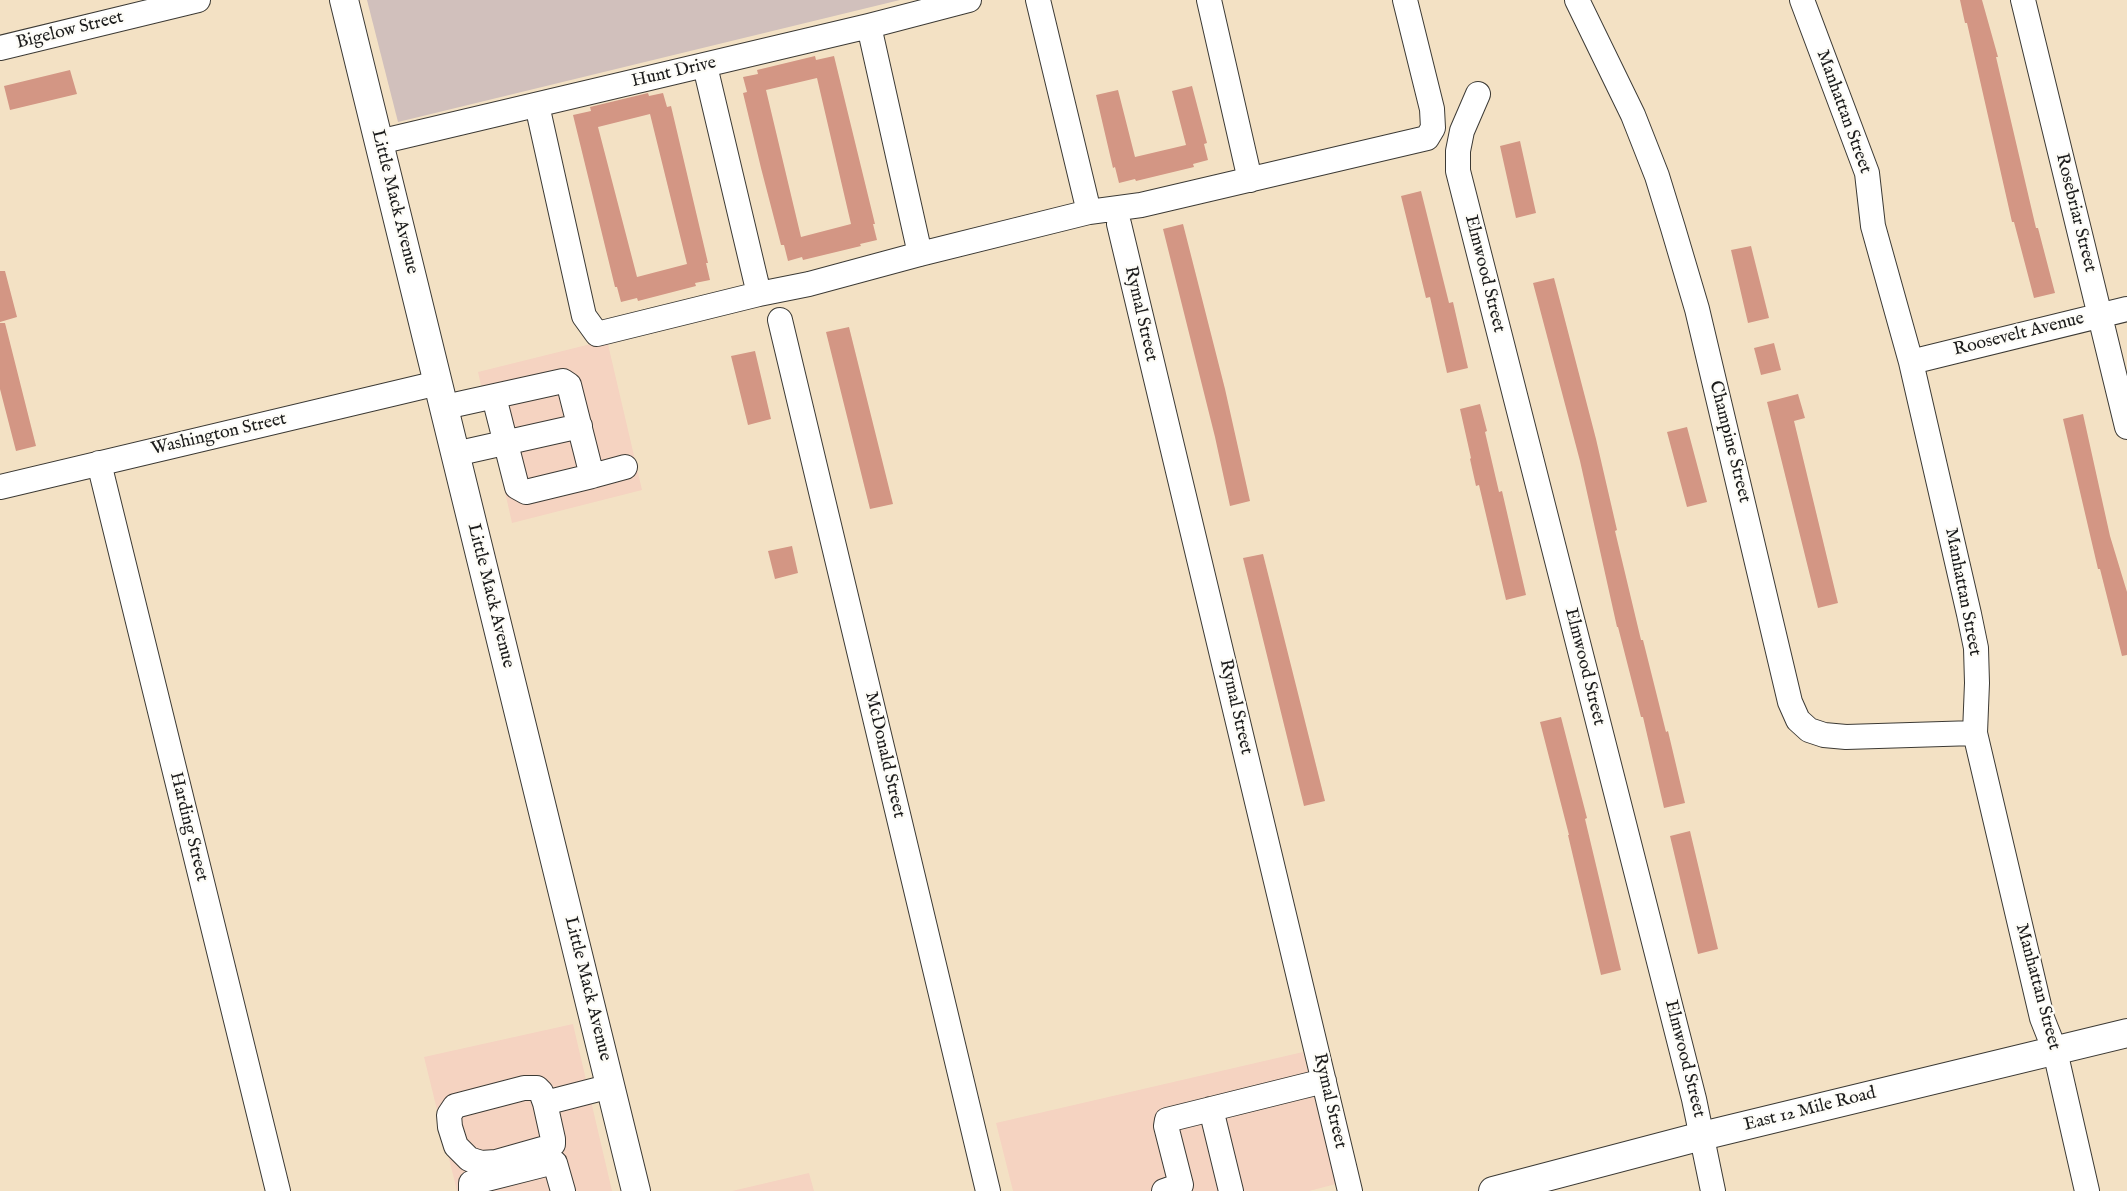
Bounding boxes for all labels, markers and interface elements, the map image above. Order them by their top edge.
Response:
street label: Bigelow Street [14,7,126,55]
street label: Manhattan Street [1811,47,1875,177]
street label: Hunt Drive [630,53,718,93]
street label: Little Mack Avenue [366,128,422,276]
street label: Rosebriar Street [2050,151,2100,275]
street label: Elmwood Street [1459,213,1509,335]
street label: Rymal Street [1119,264,1161,364]
street label: Roosevelt Avenue [1951,308,2087,362]
street label: Champine Street [1703,379,1755,505]
street label: Washington Street [149,409,289,461]
street label: Little Mack Avenue [462,522,518,670]
street label: Manhattan Street [1939,526,1985,658]
street label: Elmwood Street [1559,606,1609,728]
street label: Rymal Street [1214,657,1256,757]
street label: McDonald Street [859,690,909,820]
street label: Harding Street [164,770,212,884]
street label: Little Mack Avenue [559,915,615,1063]
street label: Manhattan Street [2010,921,2064,1053]
street label: Elmwood Street [1659,998,1709,1120]
street label: Rymal Street [1308,1051,1350,1151]
street label: East 12 Mile Road [1742,1083,1878,1137]

